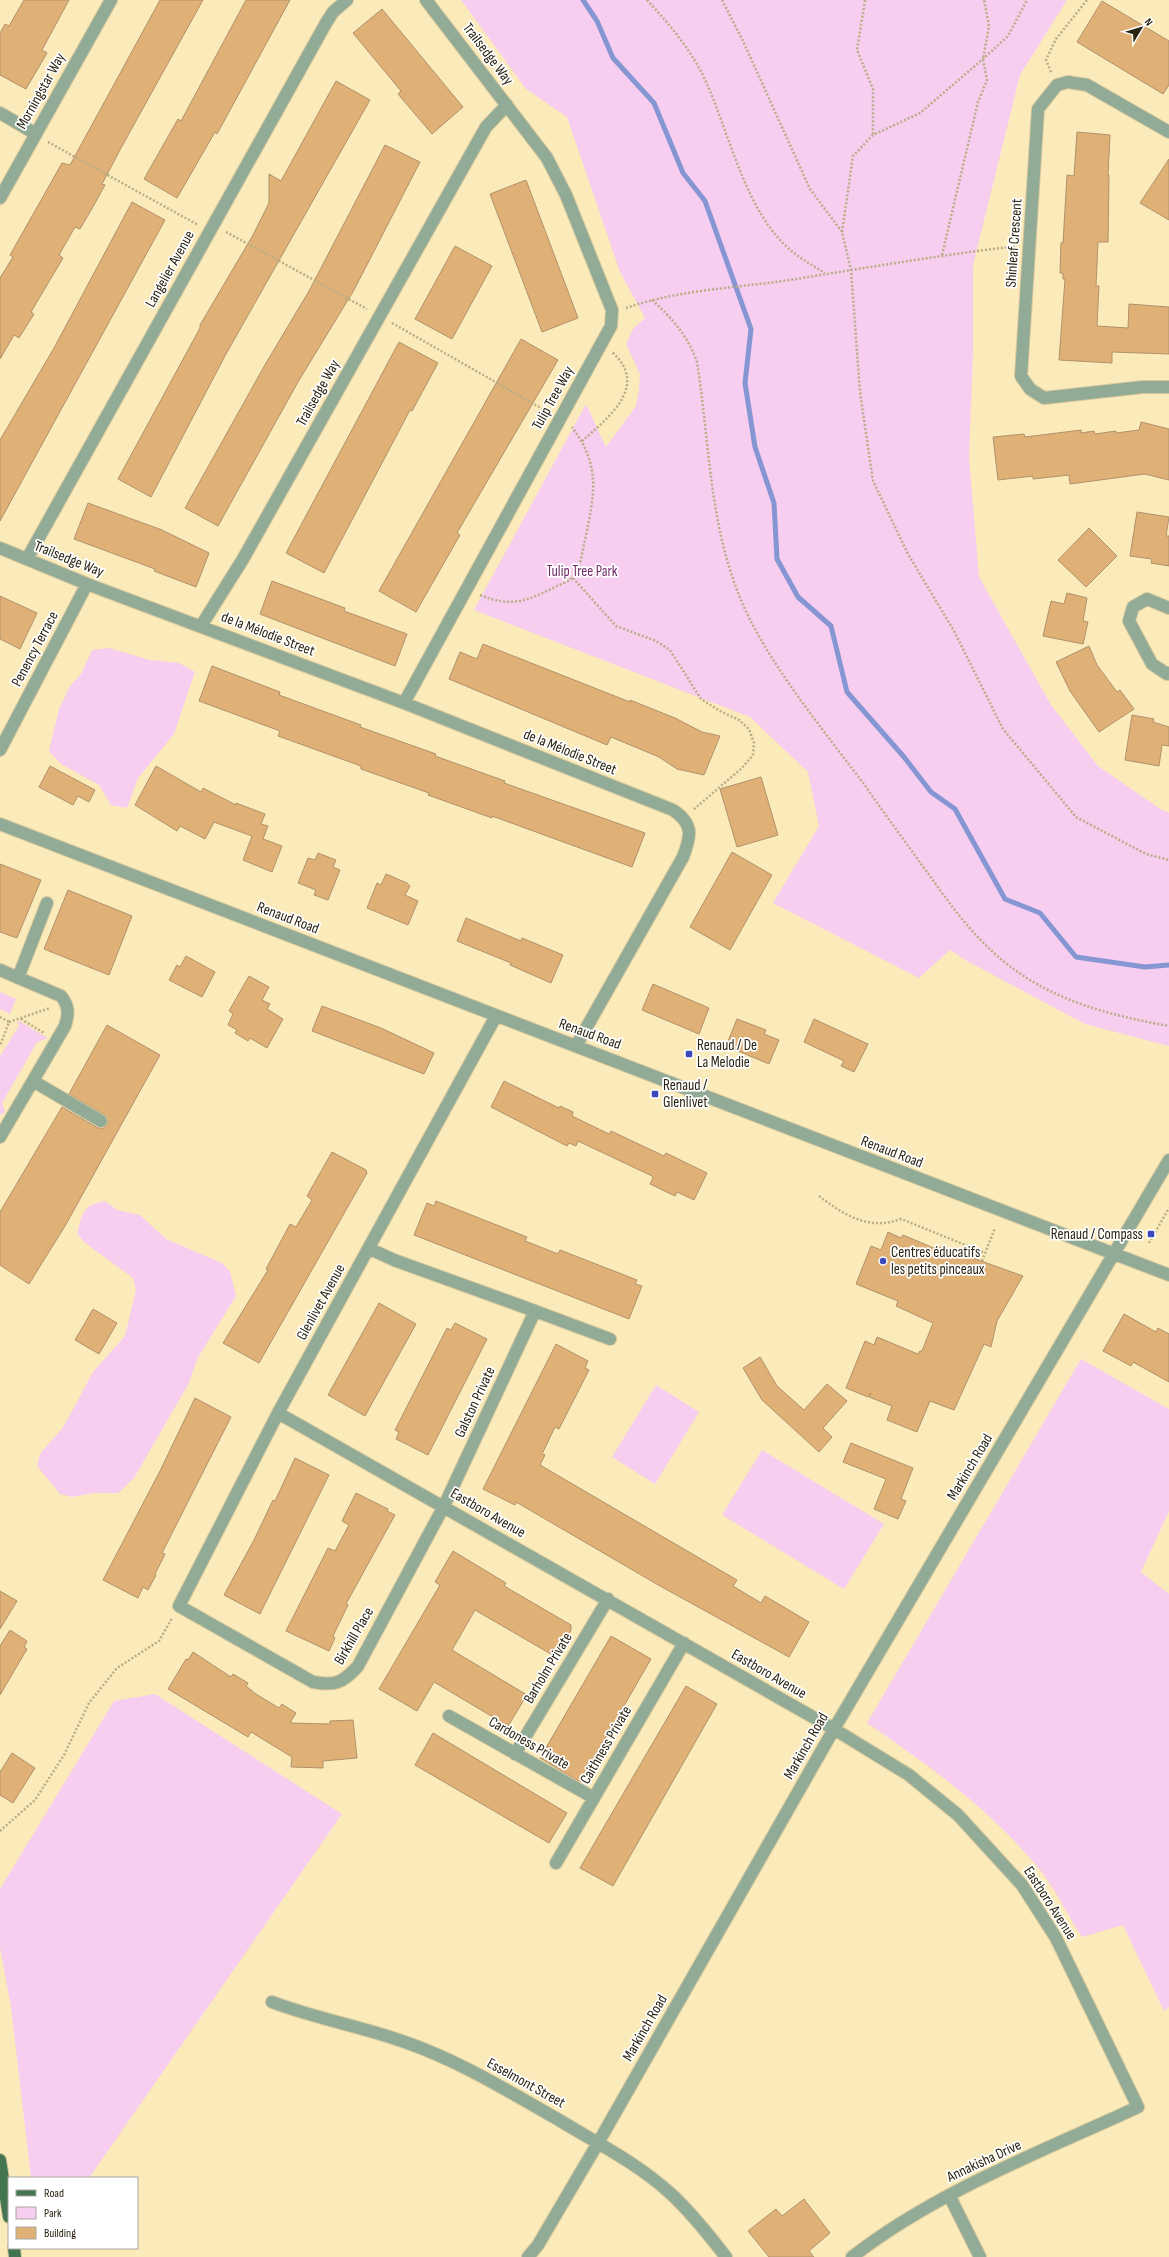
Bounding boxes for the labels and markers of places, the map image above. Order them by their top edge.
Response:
place label: Renaud / De La Melodie [697,1036,757,1072]
marker: Renaud / De La Melodie [684,1049,694,1059]
place label: Renaud / Glenlivet [663,1076,708,1112]
marker: Renaud / Glenlivet [650,1089,660,1099]
place label: Renaud / Compass [1051,1225,1143,1244]
marker: Renaud / Compass [1146,1229,1156,1239]
place label: Centres éducatifs les petits pinceaux [891,1243,985,1279]
marker: Centres éducatifs les petits pinceaux [878,1256,888,1266]

